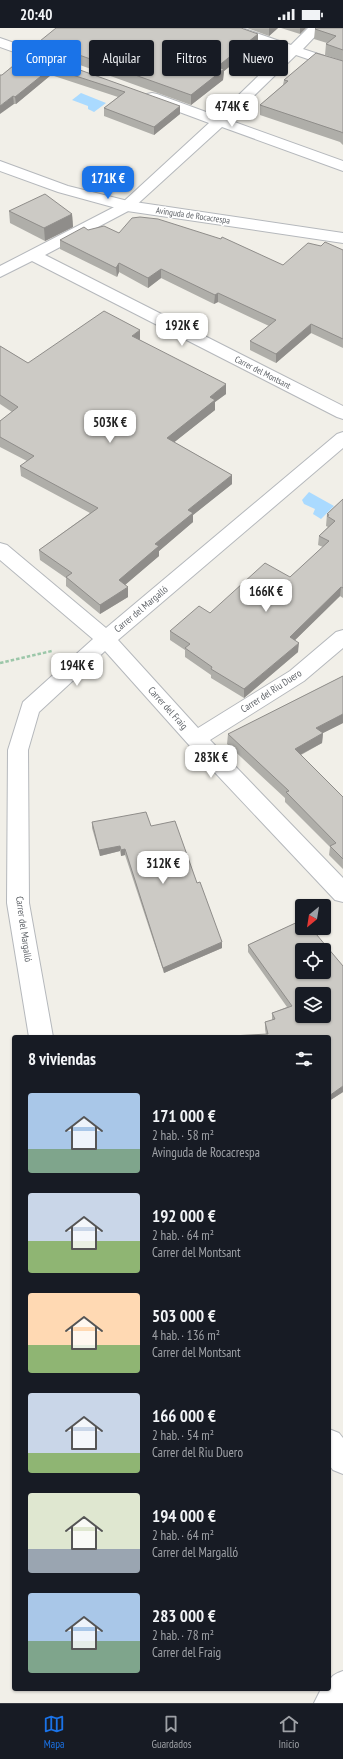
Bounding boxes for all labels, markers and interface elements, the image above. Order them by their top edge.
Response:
text: 20:40 [20,5,52,24]
chip: Comprar [12,40,81,76]
chip: Alquilar [89,40,154,76]
chip: Filtros [162,40,221,76]
chip: Nuevo [229,40,288,76]
pin: 474K € [199,94,265,128]
text: 474K € [215,98,249,115]
pin: 171K € [75,166,141,200]
text: 171K € [91,170,125,187]
street label: Avinguda de Rocacrespa [155,204,231,226]
pin: 192K € [149,313,215,347]
text: 192K € [165,317,199,334]
street label: Carrer del Montsant [233,353,293,391]
pin: 503K € [77,410,143,444]
text: 503K € [93,414,127,431]
pin: 166K € [233,579,299,613]
street label: Carrer del Margalló [111,583,171,635]
text: 166K € [249,583,283,600]
pin: 194K € [44,653,110,687]
text: 194K € [60,657,94,674]
street label: Carrer del Riu Duero [238,666,304,716]
street label: Carrer del Fraig [145,684,191,732]
pin: 283K € [178,745,244,779]
text: 283K € [194,749,228,766]
pin: 312K € [130,851,196,885]
text: 312K € [146,855,180,872]
street label: Carrer del Margalló [13,895,35,963]
north arrow [295,899,331,935]
map controls [295,899,331,1023]
button: locate [295,943,331,979]
button: layers [295,987,331,1023]
text: 8 viviendas [28,1048,96,1070]
icon: filters [293,1048,315,1070]
text: 171 000 € [152,1105,216,1127]
icon: home [60,1109,108,1157]
text: 2 hab. · 58 m² [152,1127,214,1144]
text: Avinguda de Rocacrespa [152,1144,260,1161]
text: 192 000 € [152,1205,216,1227]
icon: home [60,1209,108,1257]
text: 2 hab. · 64 m² [152,1227,214,1244]
text: Carrer del Montsant [152,1244,241,1261]
text: 503 000 € [152,1305,216,1327]
icon: home [60,1309,108,1357]
text: 4 hab. · 136 m² [152,1327,220,1344]
text: Carrer del Montsant [152,1344,241,1361]
text: 166 000 € [152,1405,216,1427]
icon: home [60,1409,108,1457]
text: 2 hab. · 54 m² [152,1427,214,1444]
text: Carrer del Riu Duero [152,1444,243,1461]
text: 194 000 € [152,1505,216,1527]
icon: home [60,1509,108,1557]
text: 2 hab. · 64 m² [152,1527,214,1544]
text: Carrer del Margalló [152,1544,238,1561]
text: 283 000 € [152,1605,216,1627]
icon: home [60,1609,108,1657]
text: 2 hab. · 78 m² [152,1627,214,1644]
text: Carrer del Fraig [152,1644,221,1661]
tab: Mapa [43,1713,65,1751]
tab: Guardados [151,1713,191,1751]
tab: Inicio [278,1713,300,1751]

